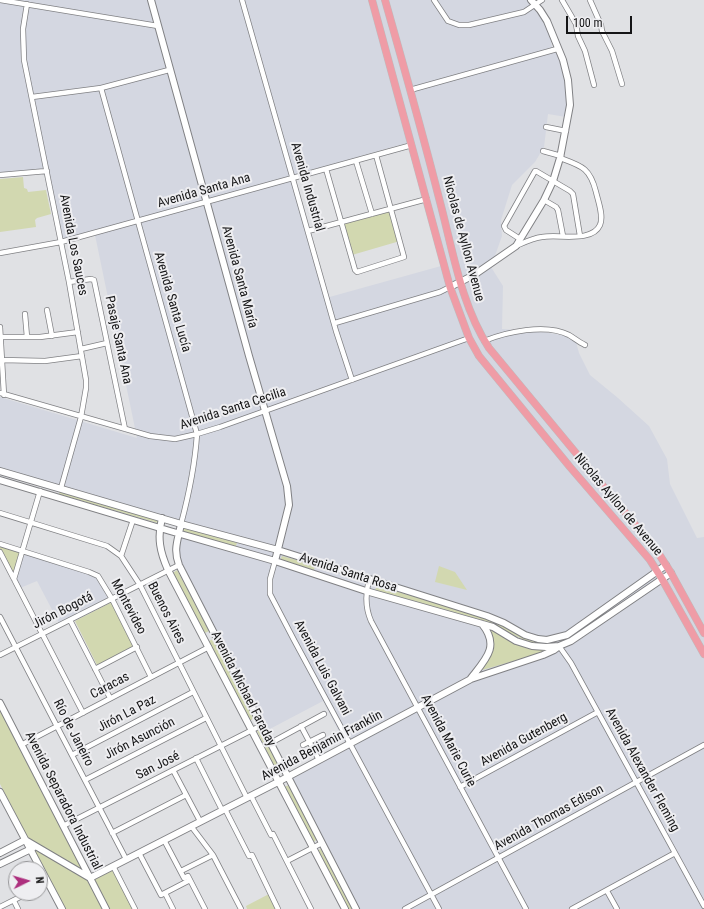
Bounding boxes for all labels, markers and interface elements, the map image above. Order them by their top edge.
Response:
scale bar [568,8,634,34]
text: 100 m [573,16,603,30]
street label: Avenida Industrial [287,141,327,233]
street label: Avenida Santa Ana [156,170,252,212]
street label: Nicolas de Ayllon Avenue [439,175,487,303]
street label: Avenida Los Sauces [56,193,90,297]
street label: Avenida Santa María [218,224,260,330]
street label: Avenida Santa Lucía [150,250,194,354]
street label: Pasaje Santa Ana [101,294,135,386]
street label: Avenida Santa Cecilia [178,384,288,434]
street label: Nicolas Ayllon de Avenue [571,451,665,559]
street label: Avenida Santa Rosa [297,550,399,596]
street label: Montevideo [107,577,149,637]
street label: Buenos Aires [144,579,188,647]
street label: Jirón Bogotá [30,589,96,633]
street label: Avenida Luis Galvani [290,618,354,718]
street label: Avenida Michael Faraday [207,629,279,749]
street label: Caracas [88,669,132,703]
street label: Jirón La Paz [95,692,159,736]
street label: Avenida Marie Curie [417,692,479,790]
street label: Río de Janeiro [49,697,97,769]
street label: Avenida Alexander Fleming [602,706,682,834]
street label: Avenida Benjamin Franklin [259,707,385,785]
street label: Avenida Gutenberg [478,710,570,770]
street label: Jirón Asunción [102,715,178,763]
street label: Avenida Separadora Industrial [21,729,105,873]
street label: San José [133,748,183,784]
street label: Avenida Thomas Edison [492,781,606,855]
north arrow [8,861,48,901]
text: N [33,876,46,884]

